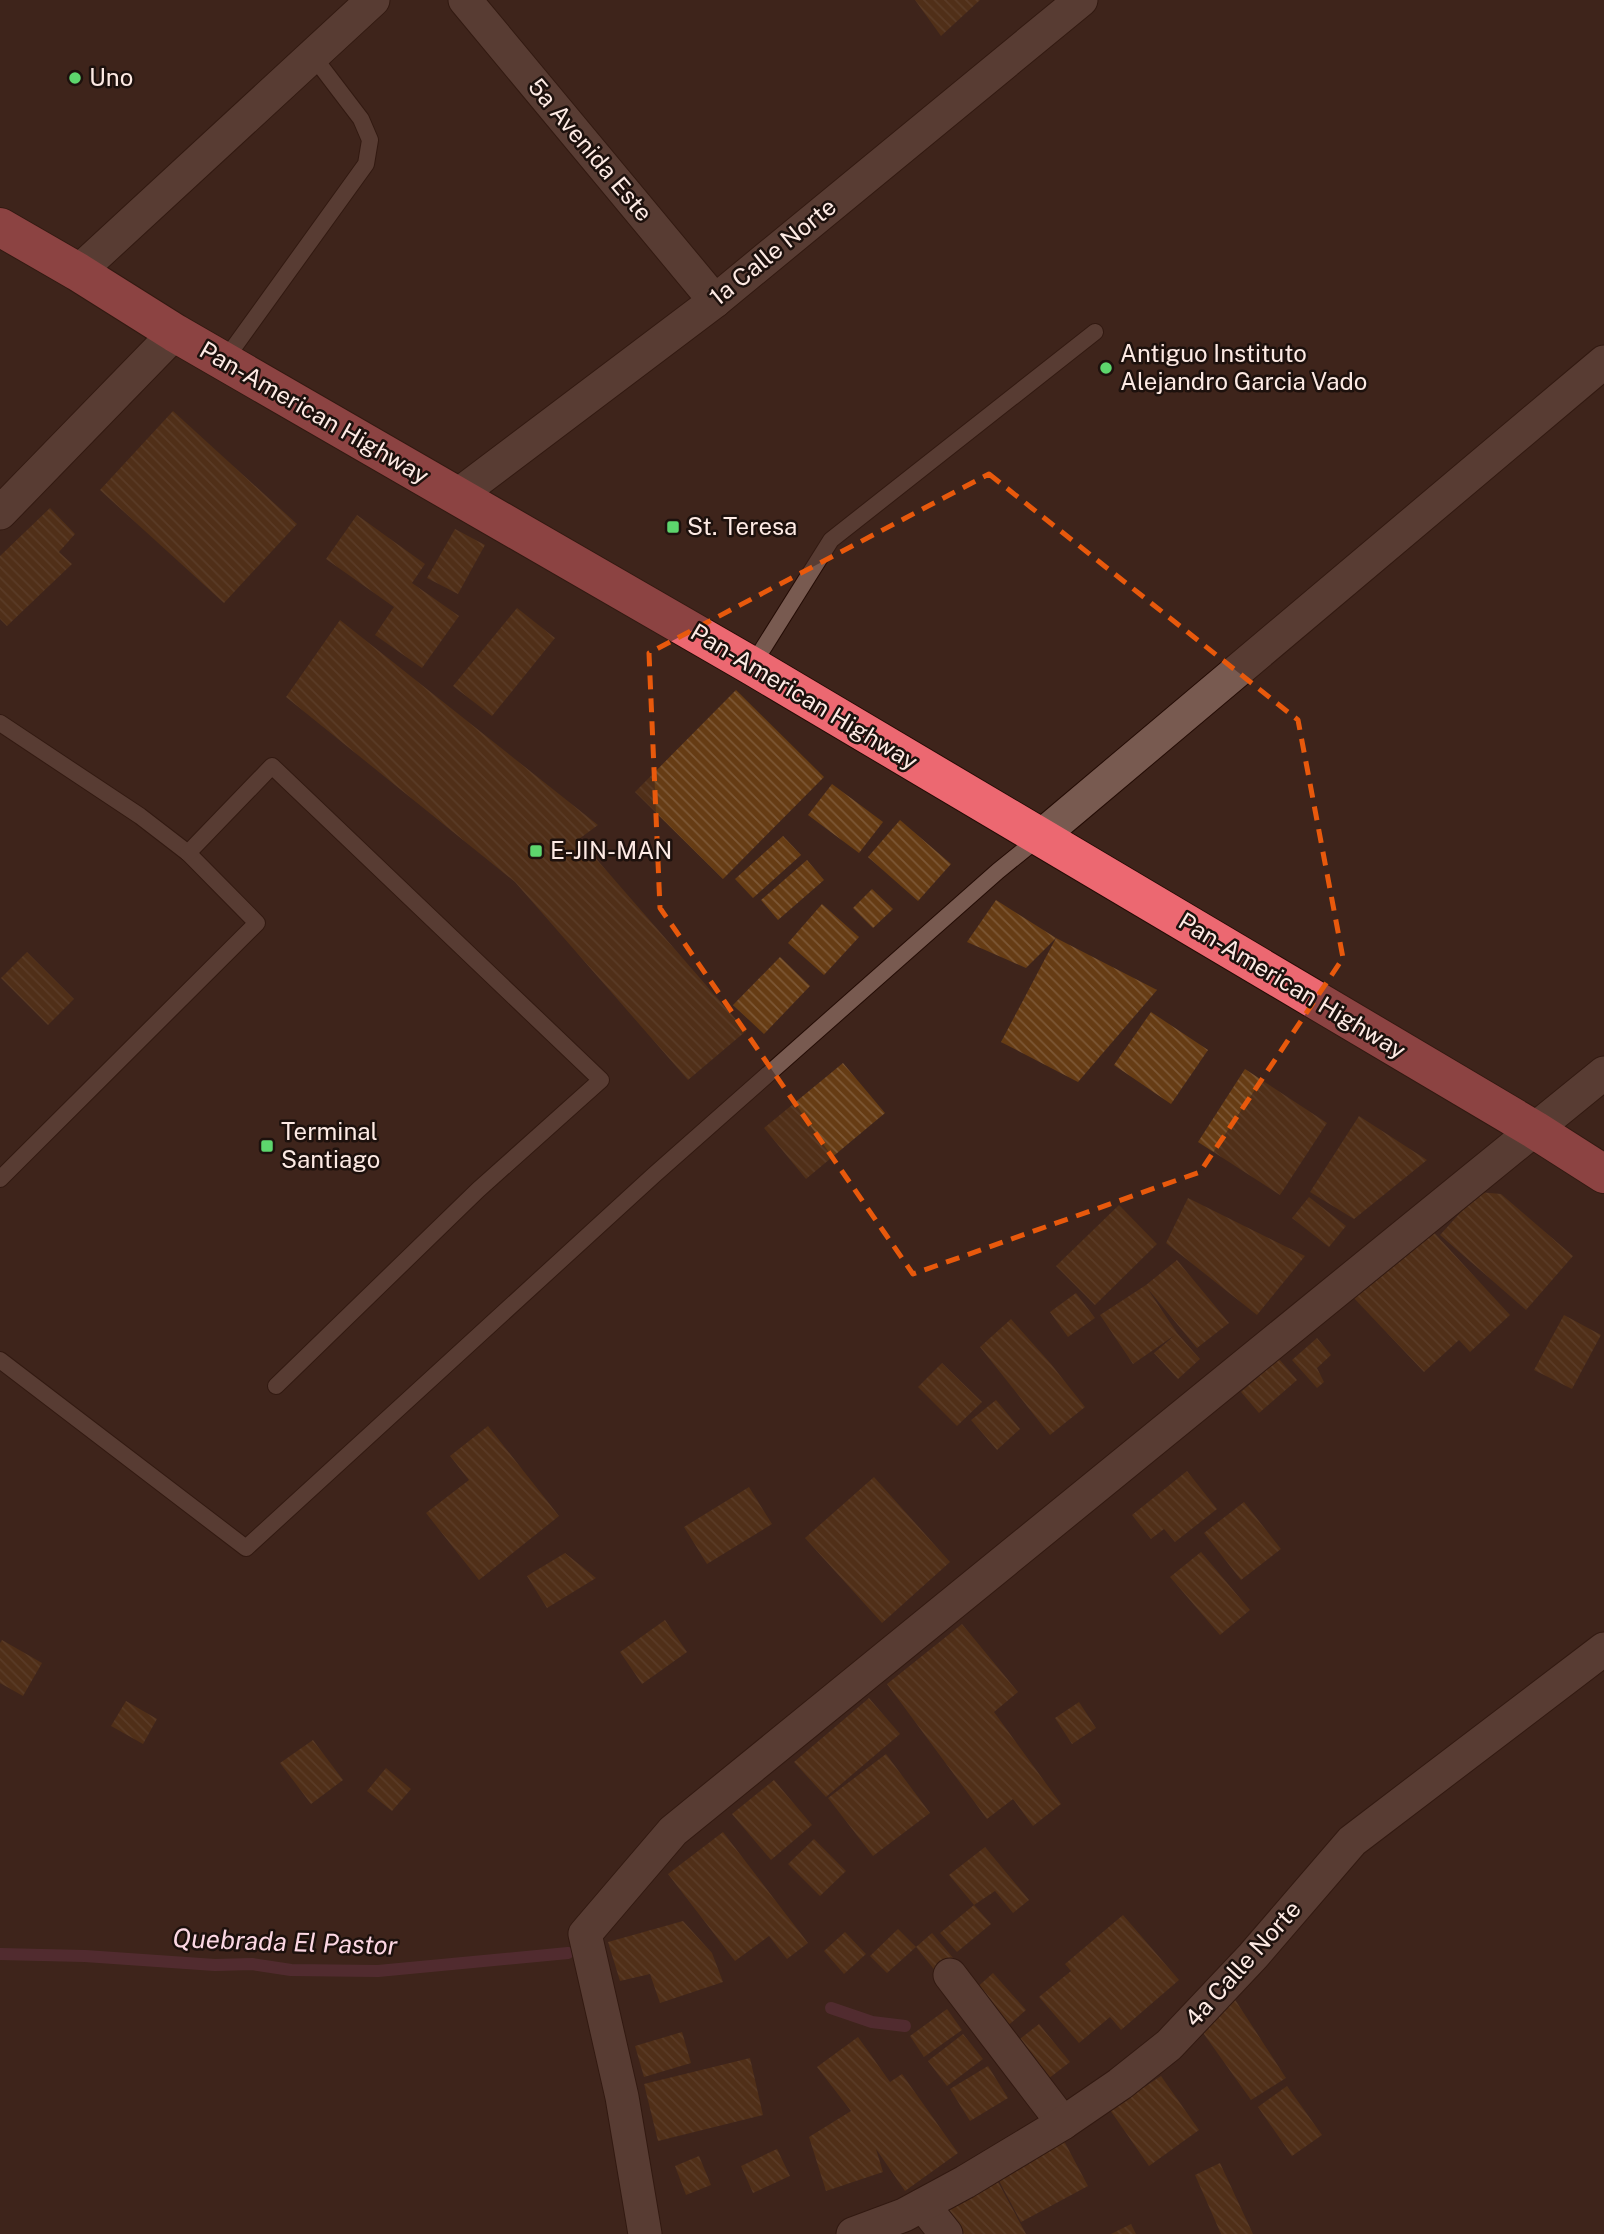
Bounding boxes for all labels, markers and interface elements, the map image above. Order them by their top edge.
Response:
place label: Uno [89,63,133,91]
marker: Uno [67,70,83,86]
street label: 5a Avenida Este [523,72,659,226]
street label: 1a Calle Norte [704,192,841,311]
street label: Pan-American Highway [195,335,434,489]
place label: Antiguo Instituto Alejandro Garcia Vado [1120,339,1367,395]
marker: Antiguo Instituto Alejandro Garcia Vado [1098,360,1114,376]
place label: St. Teresa [687,512,797,540]
marker: St. Teresa [665,519,681,535]
street label: Pan-American Highway [686,617,923,775]
place label: E-JIN-MAN [550,836,672,864]
marker: E-JIN-MAN [528,843,544,859]
street label: Pan-American Highway [1174,906,1411,1064]
place label: Terminal Santiago [281,1117,380,1173]
marker: Terminal Santiago [259,1138,275,1154]
street label: 4a Calle Norte [1178,1895,1306,2032]
water label: Quebrada El Pastor [172,1922,398,1961]

